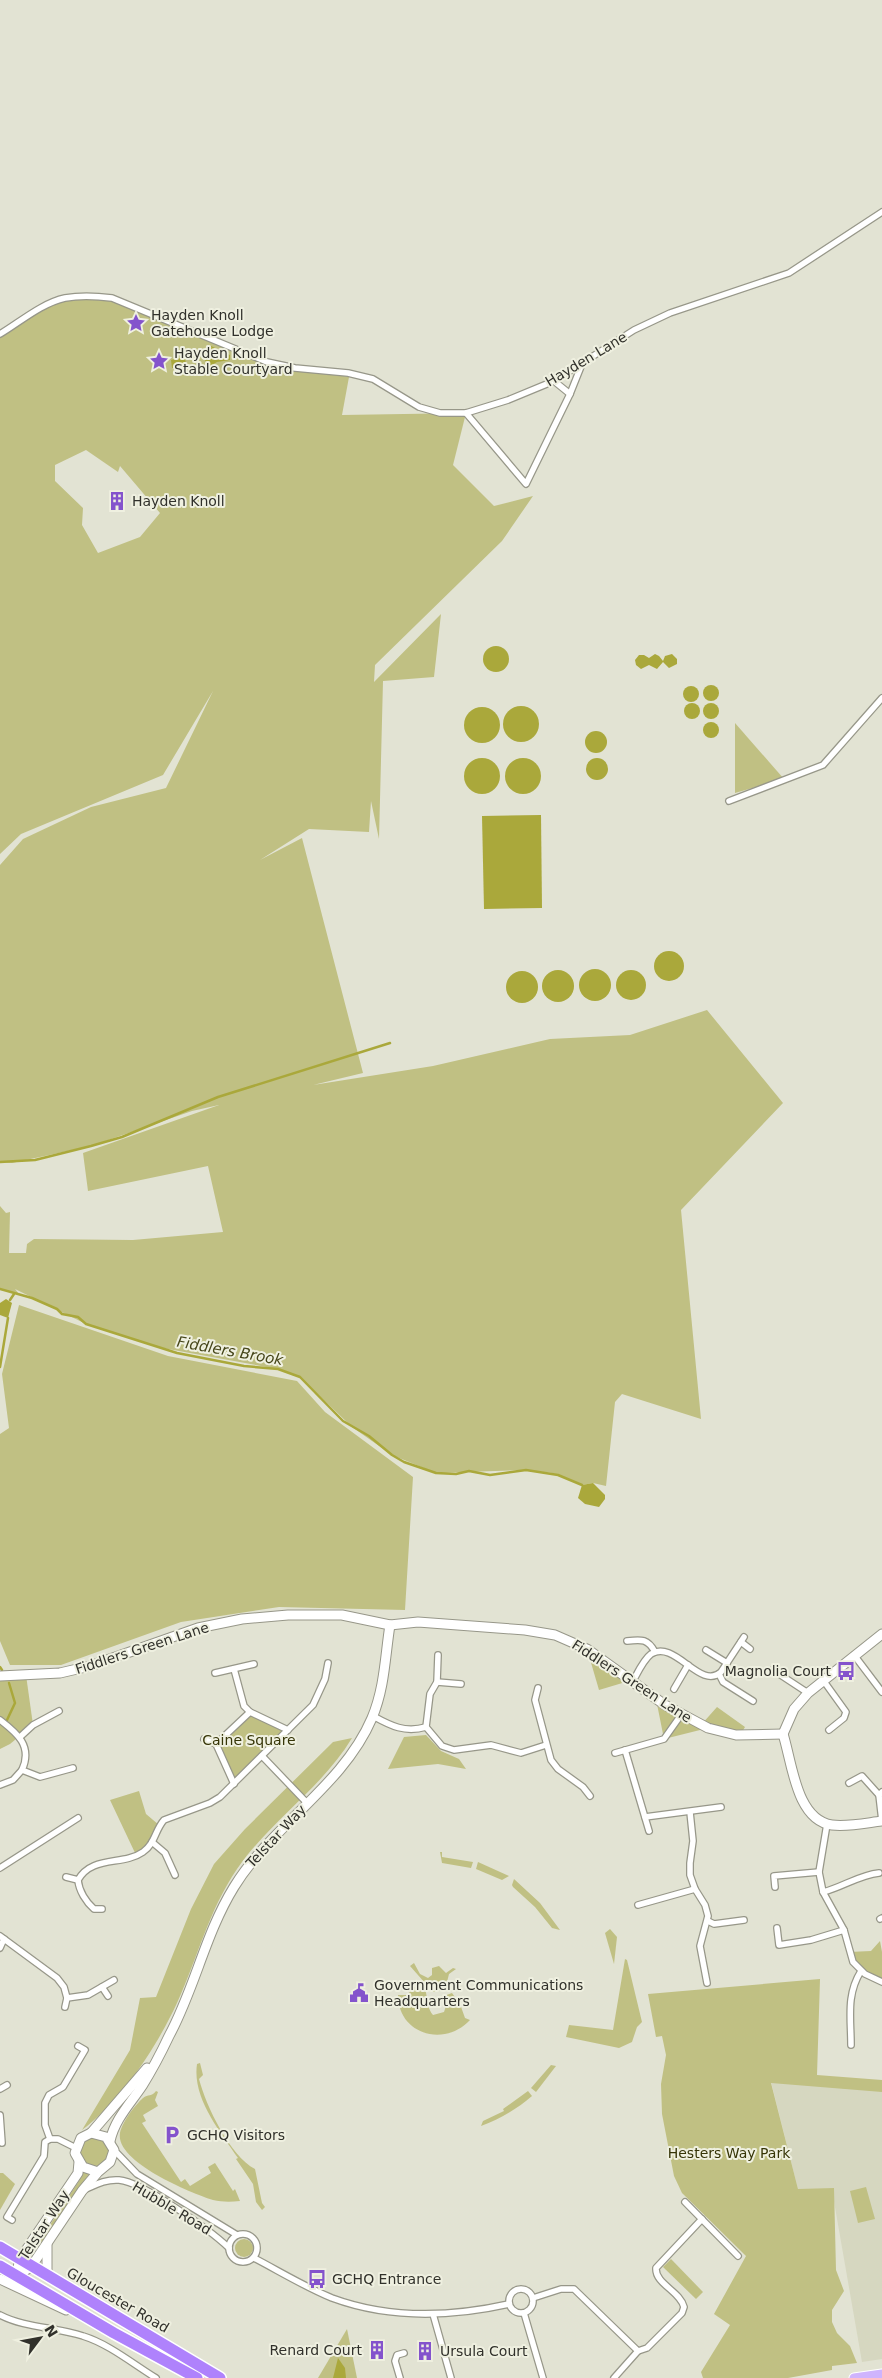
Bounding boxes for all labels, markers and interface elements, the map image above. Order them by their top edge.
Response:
place label: Hayden Knoll Gatehouse Lodge [151,307,274,339]
place icon: Hayden Knoll Gatehouse Lodge [125,312,147,334]
street label: Hayden Lane [542,328,630,390]
place label: Hayden Knoll Stable Courtyard [174,345,293,377]
place icon: Hayden Knoll Stable Courtyard [148,350,170,372]
building icon: Hayden Knoll [106,490,128,512]
place label: Hayden Knoll [132,493,225,509]
water label: Fiddlers Brook [176,1333,286,1369]
street label: Fiddlers Green Lane [73,1619,211,1677]
street label: Fiddlers Green Lane [569,1636,695,1726]
bus stop icon: Magnolia Court [835,1660,857,1682]
place label: Magnolia Court [725,1663,831,1679]
park label: Caine Square [202,1732,296,1748]
street label: Telstar Way [242,1801,309,1871]
place label: Government Communications Headquarters [374,1977,583,2009]
public building icon: Government Communications Headquarters [348,1982,370,2004]
parking icon: GCHQ Visitors [161,2124,183,2146]
place label: GCHQ Visitors [187,2127,285,2143]
park label: Hesters Way Park [668,2145,791,2161]
street label: Hubble Road [130,2178,214,2238]
street label: Telstar Way [15,2187,73,2264]
street label: Gloucester Road [64,2264,172,2336]
bus stop icon: GCHQ Entrance [306,2268,328,2290]
place label: GCHQ Entrance [332,2271,441,2287]
north arrow [15,2313,65,2363]
text: N [41,2322,61,2340]
building icon: Renard Court [366,2339,388,2361]
building icon: Ursula Court [414,2340,436,2362]
place label: Renard Court [270,2342,362,2358]
place label: Ursula Court [440,2343,528,2359]

